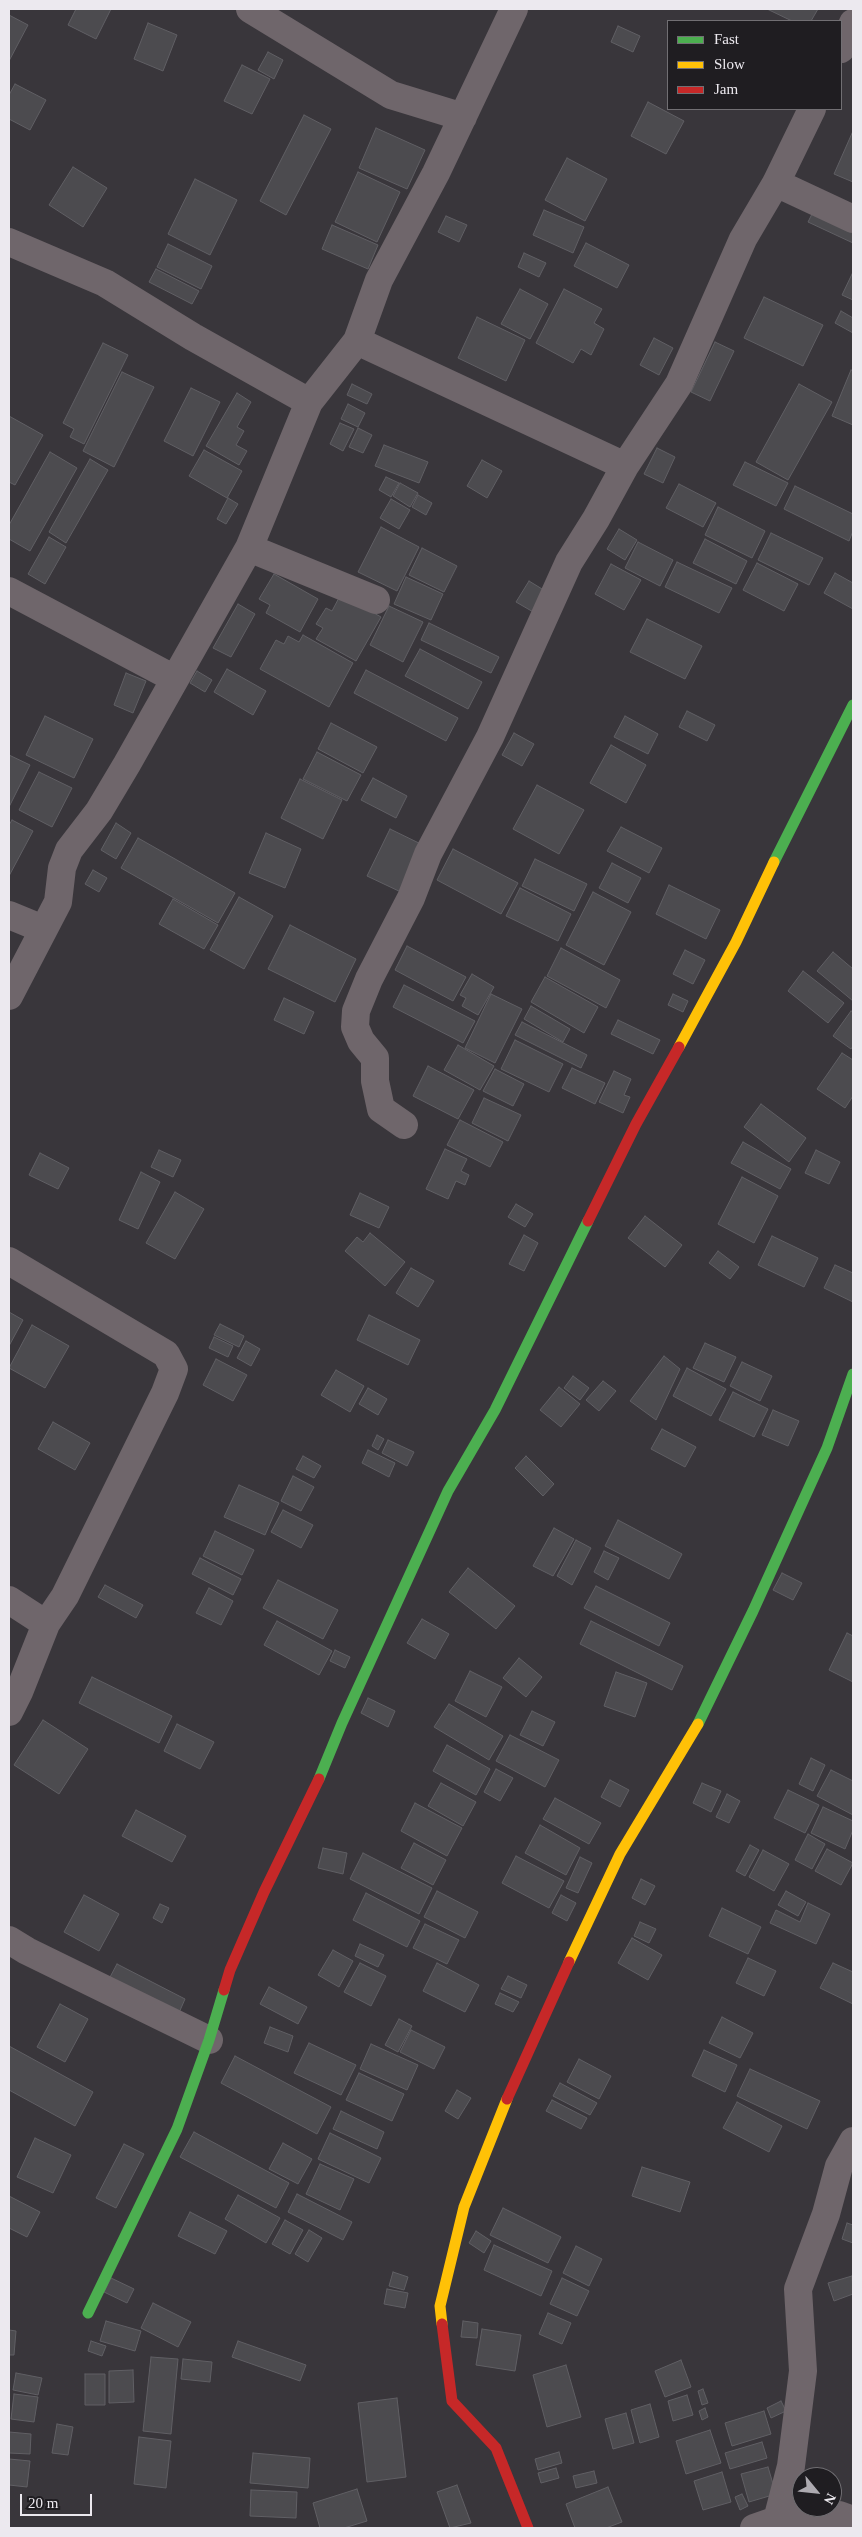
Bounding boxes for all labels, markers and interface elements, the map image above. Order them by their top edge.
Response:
legend [667,20,842,110]
text: Fast [714,31,739,47]
text: Slow [714,56,745,72]
text: Jam [714,81,738,97]
north arrow [792,2467,842,2517]
scale bar [22,2484,95,2516]
text: N [821,2491,839,2507]
text: 20 m [28,2495,58,2511]

